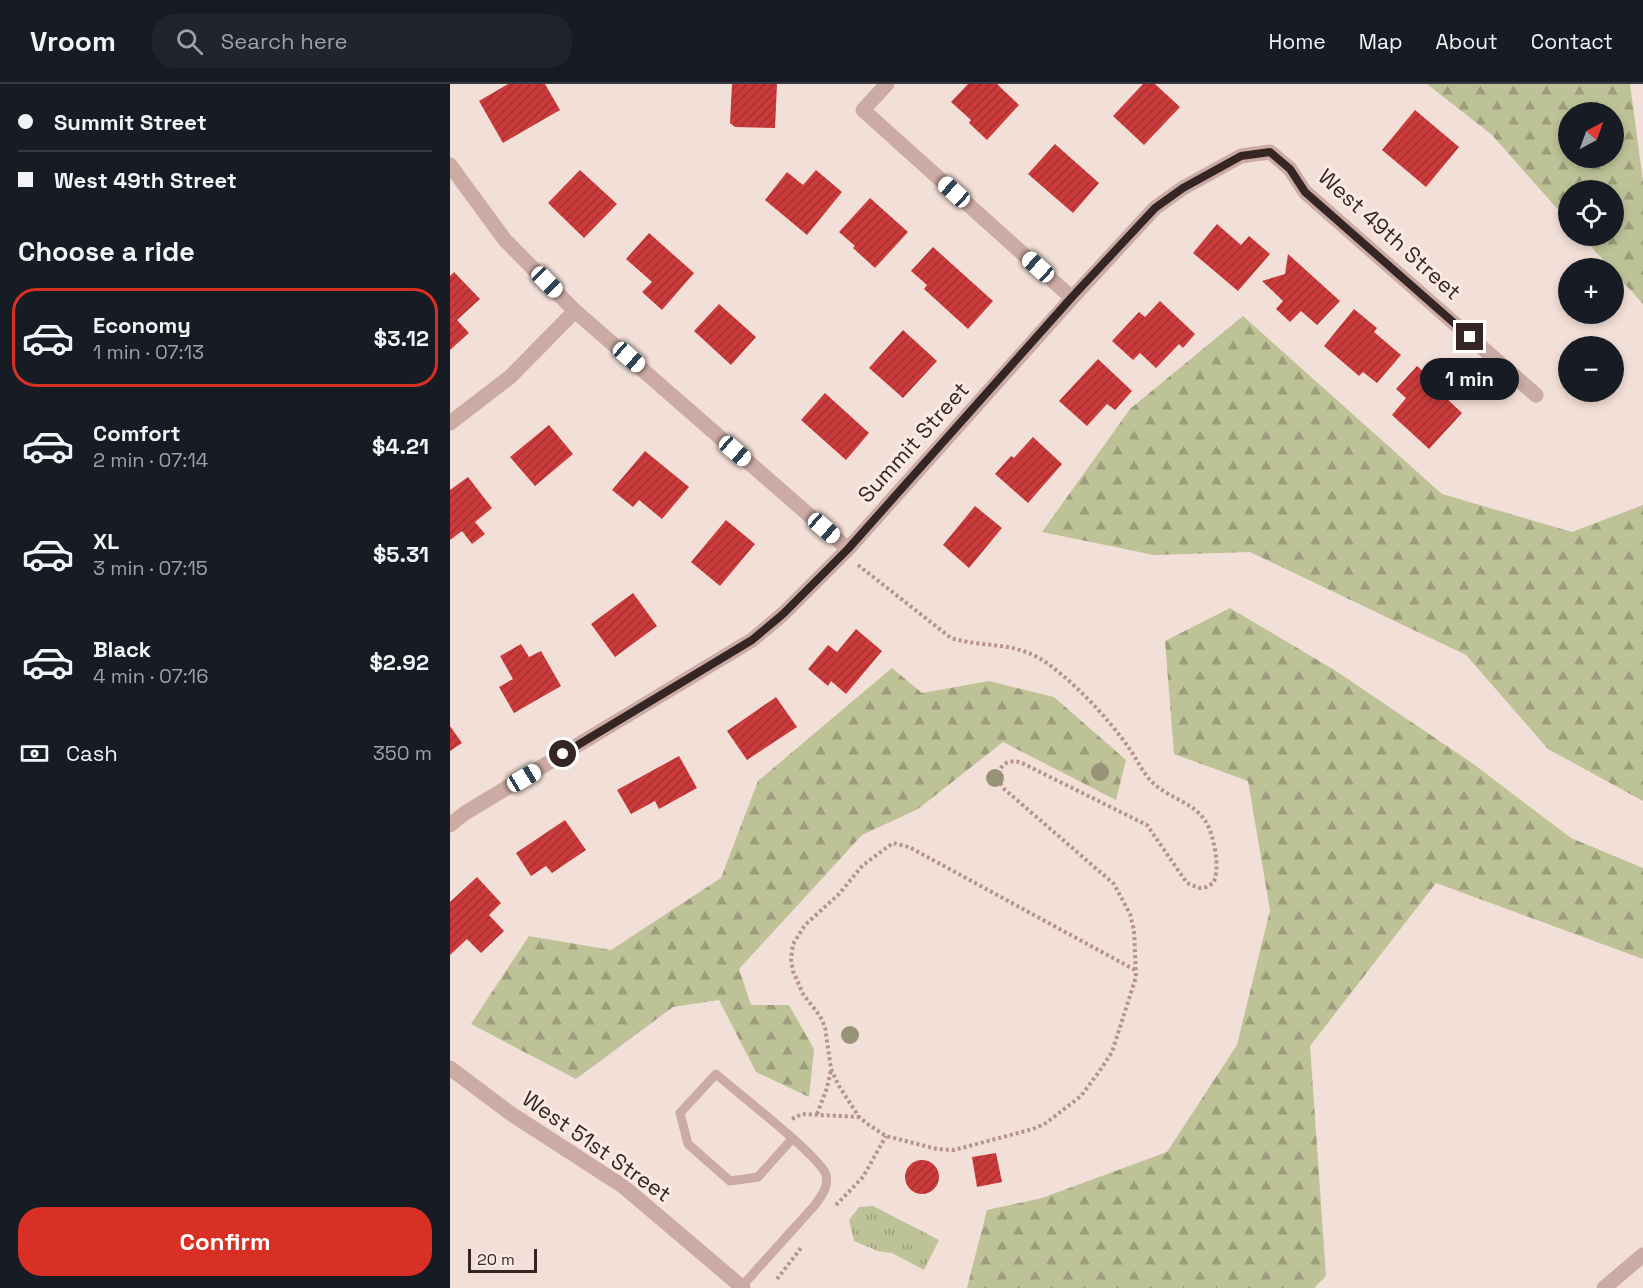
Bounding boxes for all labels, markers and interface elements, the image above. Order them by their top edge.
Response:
search box [152,14,572,68]
text: Vroom [30,23,116,59]
icon: search [173,25,206,58]
text: Search here [221,27,348,55]
text: Home [1268,28,1326,55]
text: Map [1359,28,1403,55]
text: About [1436,28,1498,55]
text: Contact [1531,28,1613,55]
north arrow [1558,102,1624,168]
map controls [1558,102,1624,402]
text: Summit Street [54,108,207,136]
street label: West 49th Street [1313,162,1467,306]
text: West 49th Street [54,166,237,194]
car [935,173,973,211]
button: locate [1558,180,1624,246]
text: Choose a ride [18,234,195,269]
car [1019,248,1057,286]
button: + [1558,258,1624,324]
car [528,263,566,301]
icon: car [21,311,75,365]
text: Economy [93,311,191,339]
route end [1456,323,1483,350]
text: $3.12 [374,324,429,352]
button: − [1558,336,1624,402]
car [610,338,648,376]
text: 1 min · 07:13 [93,339,204,365]
callout: 1 min [1420,358,1520,400]
text: 1 min [1445,366,1494,392]
street label: Summit Street [851,376,975,508]
icon: car [21,419,75,473]
text: Comfort [93,419,181,447]
text: $4.21 [372,432,429,460]
car [716,432,754,470]
text: 2 min · 07:14 [93,447,208,473]
car [805,509,843,547]
icon: car [21,527,75,581]
text: XL [93,527,119,555]
text: $5.31 [373,540,429,568]
text: 3 min · 07:15 [93,555,208,581]
icon: car [21,635,75,689]
text: Black [93,635,151,663]
text: $2.92 [369,648,429,676]
text: 4 min · 07:16 [93,663,208,689]
icon: cash [18,737,51,770]
text: Cash [66,739,118,767]
text: 350 m [373,740,432,766]
route start [549,740,576,767]
car [504,761,544,795]
street label: West 51st Street [517,1084,677,1208]
button: Confirm [18,1207,432,1276]
scale bar [468,1246,537,1274]
text: 20 m [477,1249,515,1270]

